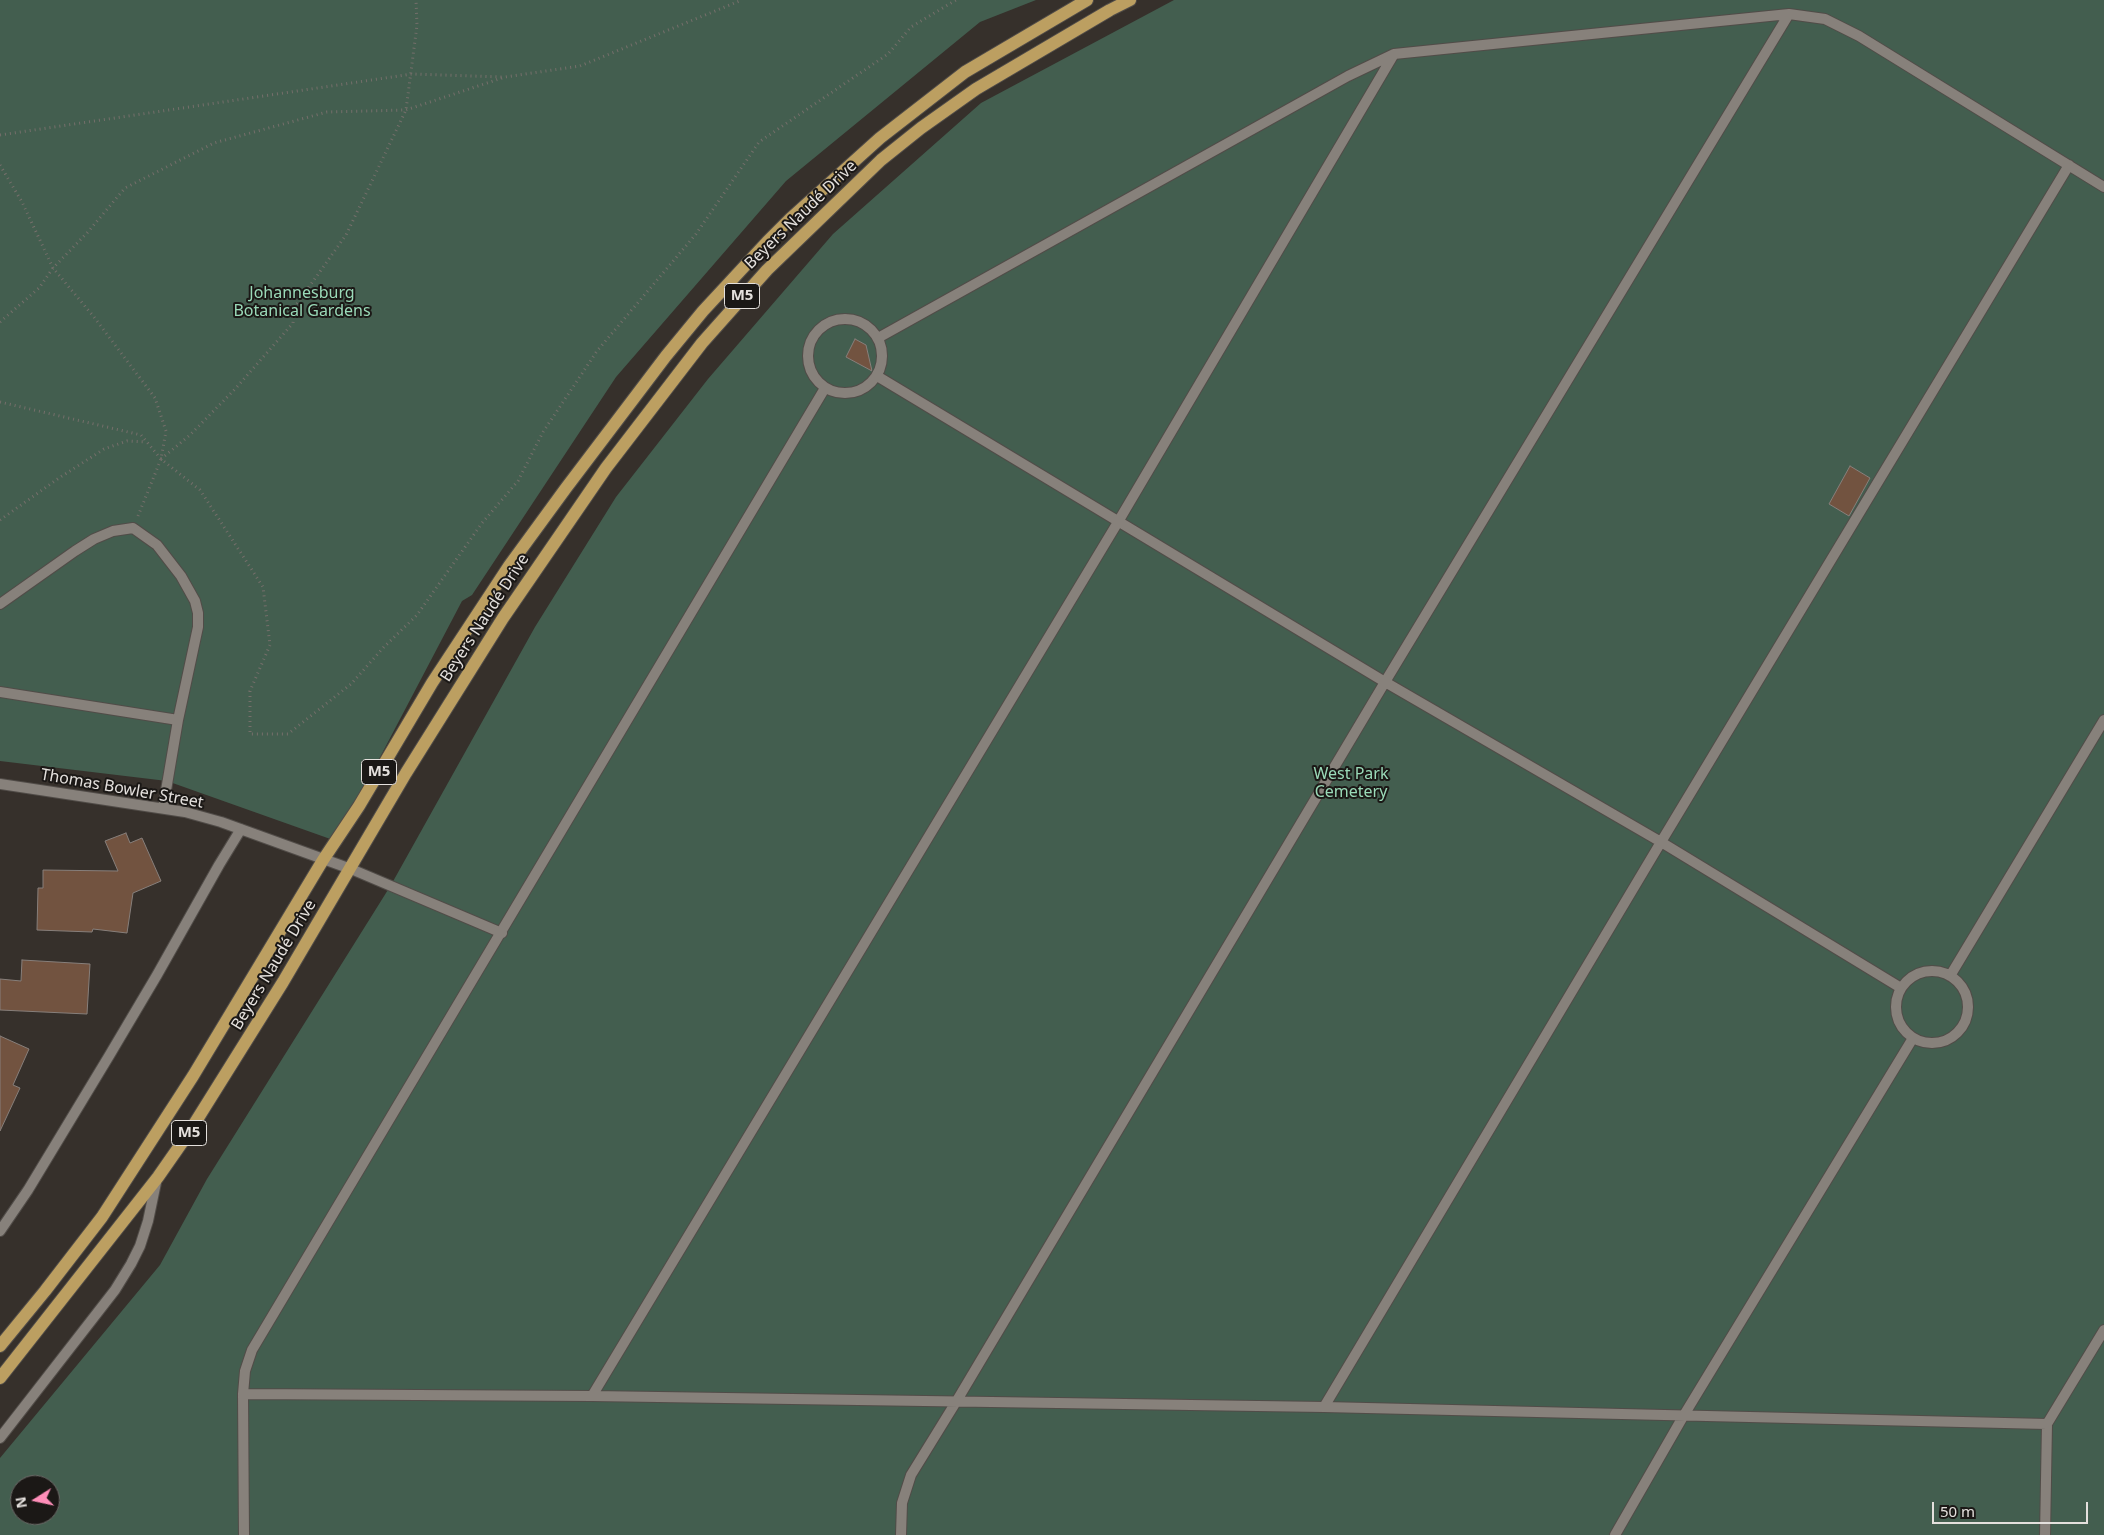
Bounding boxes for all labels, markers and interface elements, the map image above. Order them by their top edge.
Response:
street label: Beyers Naudé Drive [741,157,861,273]
park label: Johannesburg Botanical Gardens [233,283,371,321]
road number: M5 [724,284,760,308]
street label: Beyers Naudé Drive [437,551,533,685]
road number: M5 [362,760,396,784]
park label: West Park Cemetery [1314,764,1388,802]
street label: Thomas Bowler Street [39,765,205,813]
street label: Beyers Naudé Drive [228,896,320,1034]
road number: M5 [172,1120,206,1146]
north arrow [10,1475,60,1525]
scale bar [1934,1492,2090,1524]
text: N [10,1495,31,1510]
text: 50 m [1940,1501,1975,1521]

